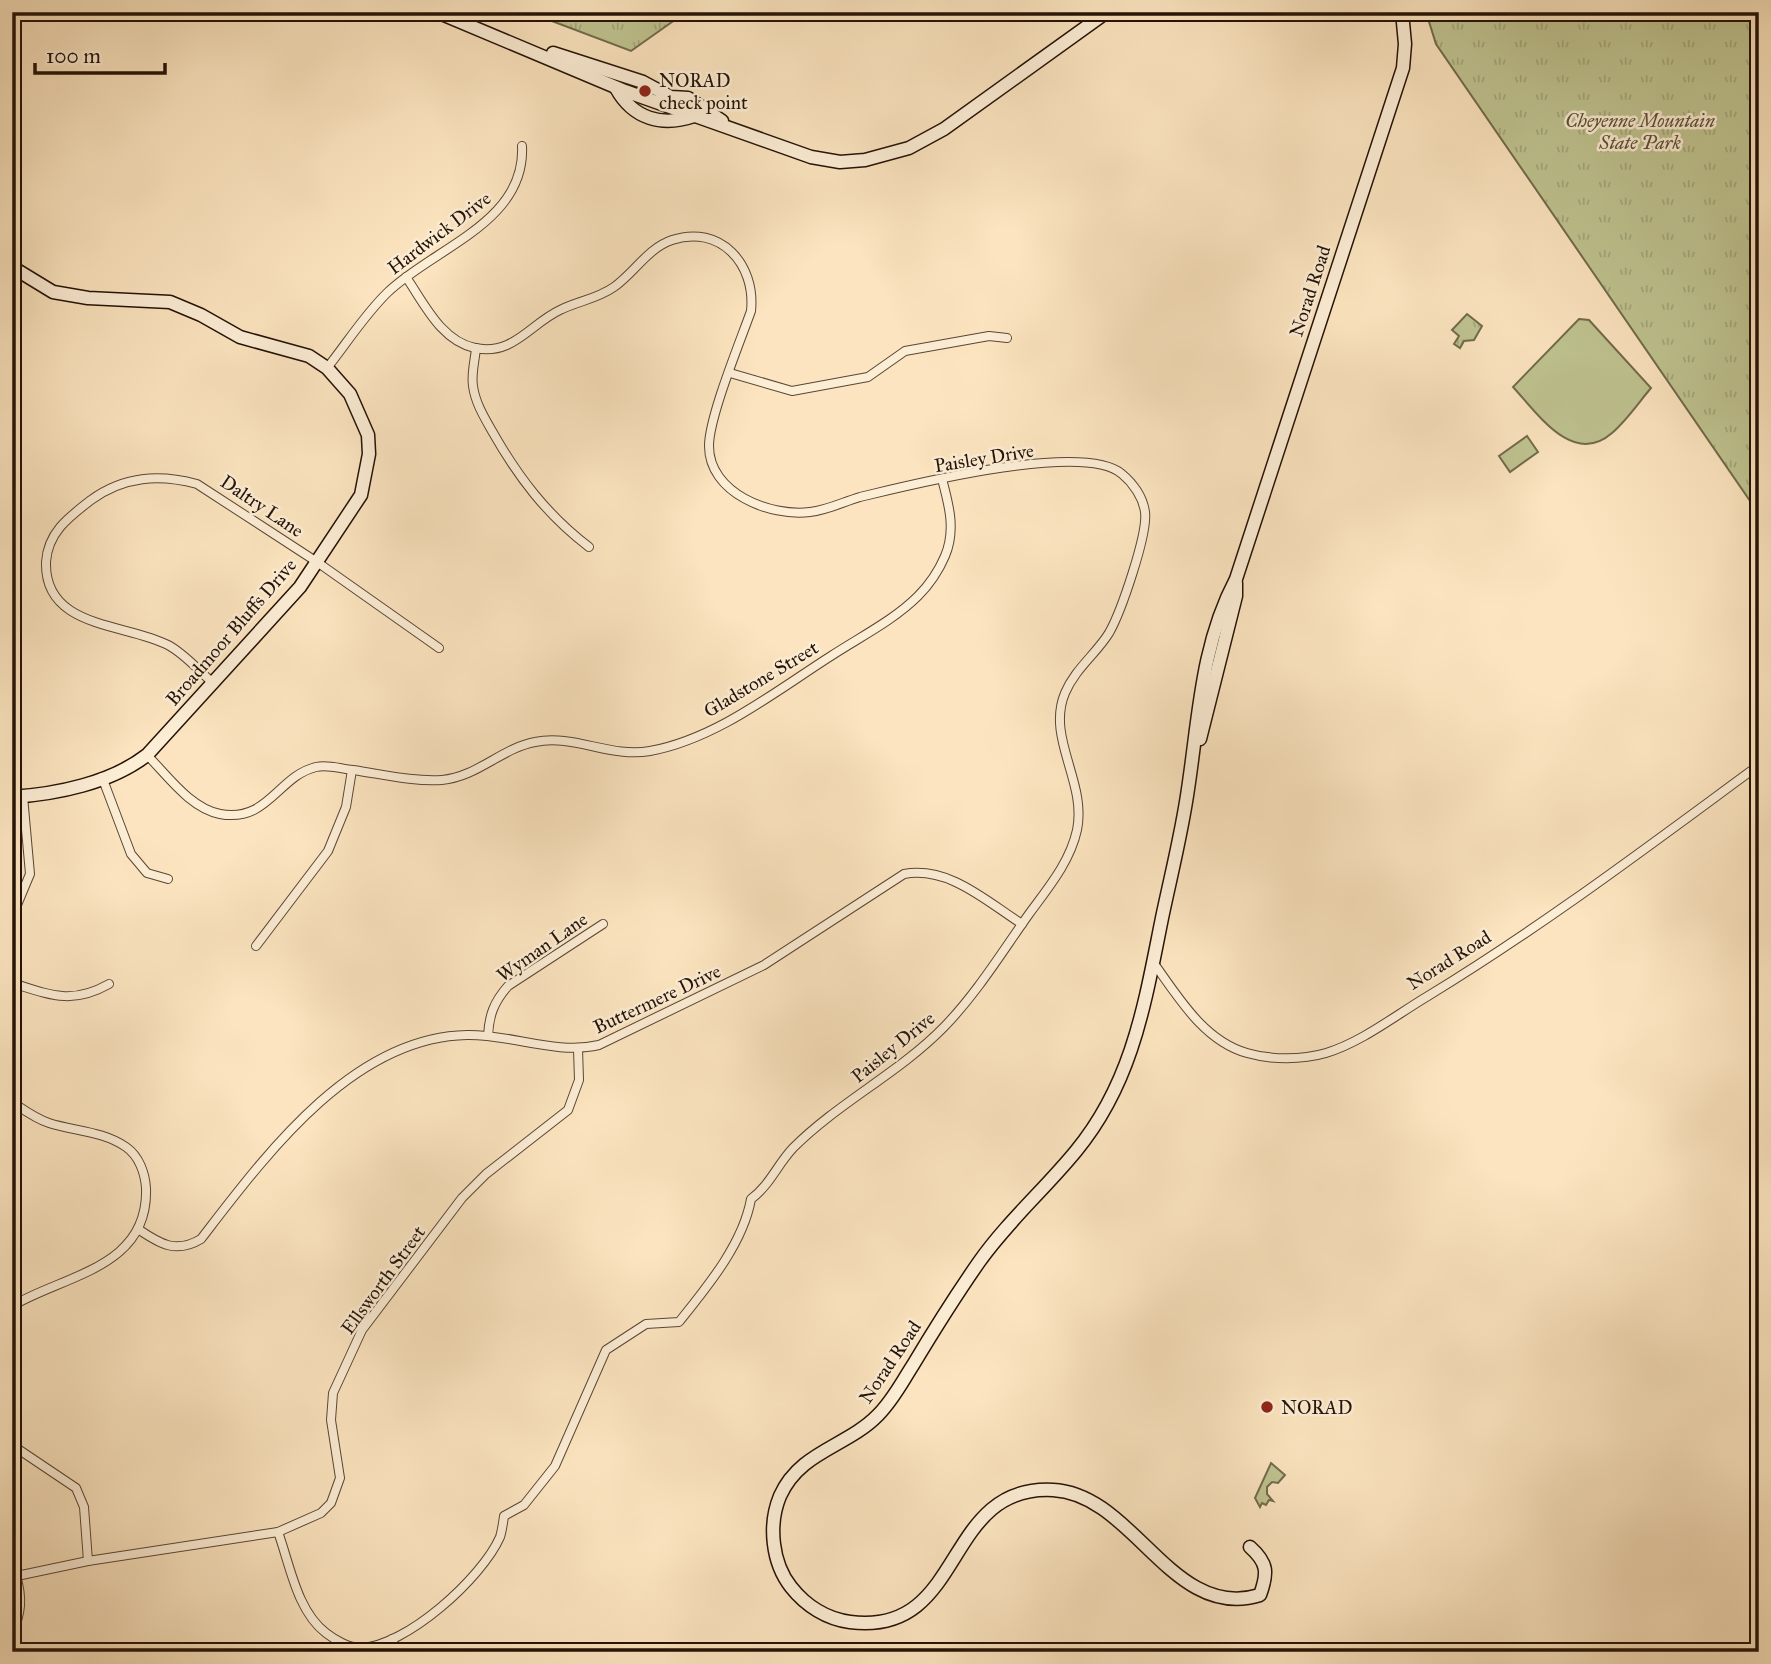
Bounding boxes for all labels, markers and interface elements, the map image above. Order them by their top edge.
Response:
scale bar [35,32,164,76]
text: 100 m [46,43,101,69]
place label: NORAD check point [659,69,748,114]
marker: NORAD check point [637,83,653,99]
park label: Cheyenne Mountain State Park [1565,109,1715,154]
street label: Hardwick Drive [383,187,495,279]
street label: Norad Road [1284,242,1336,340]
street label: Paisley Drive [933,439,1036,477]
street label: Daltry Lane [216,470,308,542]
street label: Broadmoor Bluffs Drive [161,554,301,710]
street label: Gladstone Street [700,636,823,722]
street label: Wyman Lane [492,907,592,987]
street label: Norad Road [1403,925,1496,995]
street label: Buttermere Drive [590,959,724,1039]
street label: Paisley Drive [847,1006,939,1088]
street label: Ellsworth Street [336,1221,430,1339]
street label: Norad Road [854,1316,926,1408]
place label: NORAD [1281,1396,1352,1419]
marker: NORAD [1259,1399,1275,1415]

